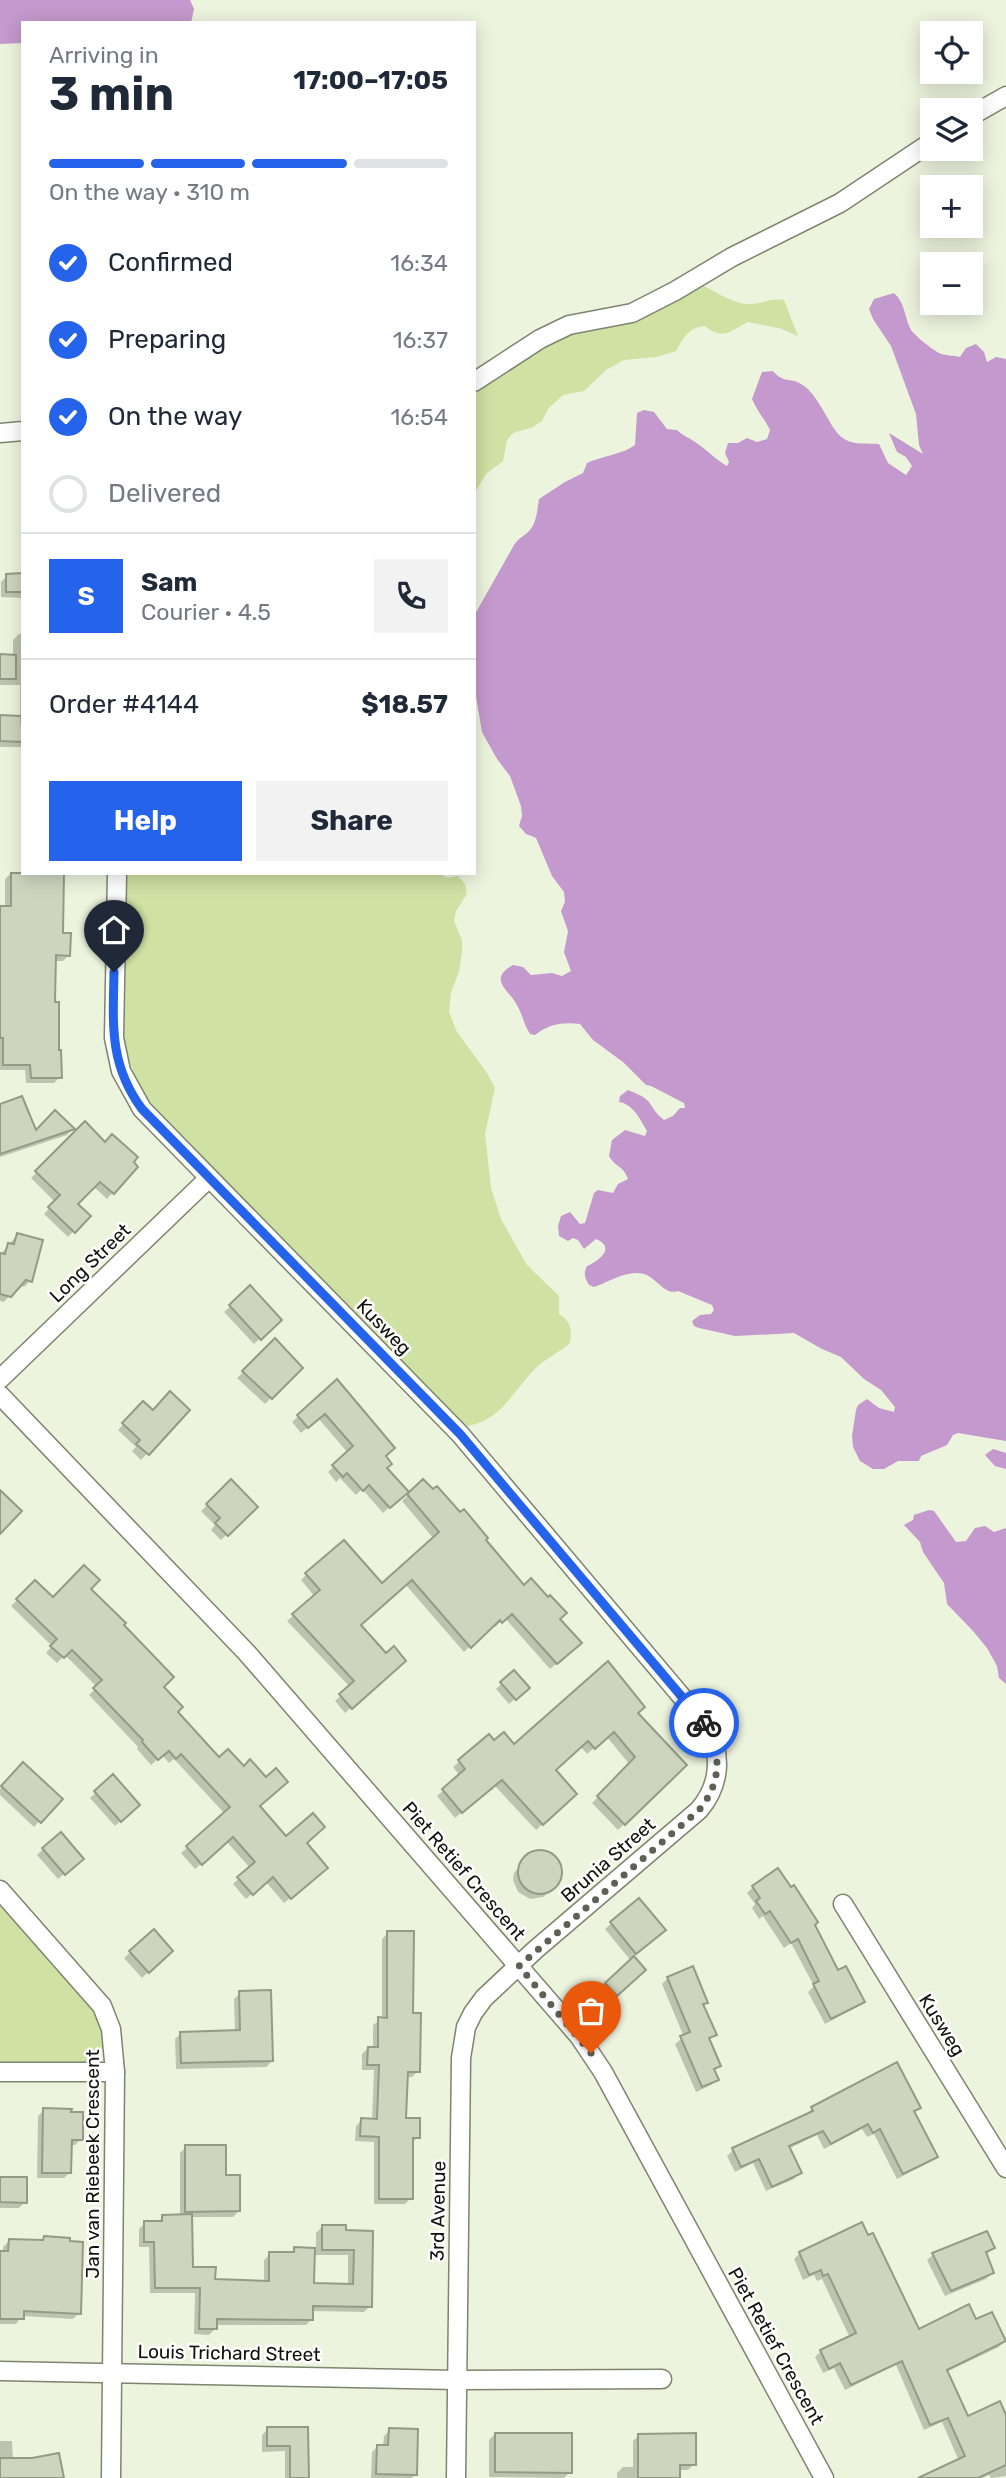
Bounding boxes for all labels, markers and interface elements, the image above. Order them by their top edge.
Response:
map controls [920,21,983,315]
button: locate [920,21,983,84]
text: Arriving in [49,41,159,69]
text: 17:00–17:05 [293,65,448,96]
text: 3 min [49,67,174,122]
button: layers [920,98,983,161]
button: + [920,175,983,238]
text: On the way · 310 m [49,178,250,206]
icon: check [49,244,87,282]
text: Confirmed [108,247,233,278]
text: 16:34 [390,249,448,277]
button: − [920,252,983,315]
icon: check [49,321,87,359]
text: Preparing [108,324,226,355]
text: 16:37 [393,326,448,354]
icon: check [49,398,87,436]
text: On the way [108,401,242,432]
text: 16:54 [390,403,448,431]
text: Delivered [108,478,221,509]
button: phone [374,559,448,633]
text: Sam [141,567,197,598]
text: S [77,581,95,612]
text: Courier · 4.5 [141,598,271,626]
text: Order #4144 [49,689,199,720]
text: $18.57 [361,689,448,720]
button: Help [49,781,242,861]
button: Share [256,781,448,861]
pin [84,900,144,972]
icon: home [95,911,133,949]
street label: Long Street [45,1218,136,1307]
street label: Kusweg [352,1294,416,1360]
courier [669,1688,739,1758]
icon: bike [685,1704,723,1742]
street label: Piet Retief Crescent [397,1797,531,1946]
street label: Brunia Street [556,1812,660,1907]
pin [561,1981,621,2053]
street label: Kusweg [914,1990,970,2060]
icon: bag [572,1992,610,2030]
street label: Jan van Riebeek Crescent [81,2049,104,2279]
street label: 3rd Avenue [426,2161,450,2261]
street label: Piet Retief Crescent [723,2263,829,2429]
street label: Louis Trichard Street [137,2340,321,2366]

